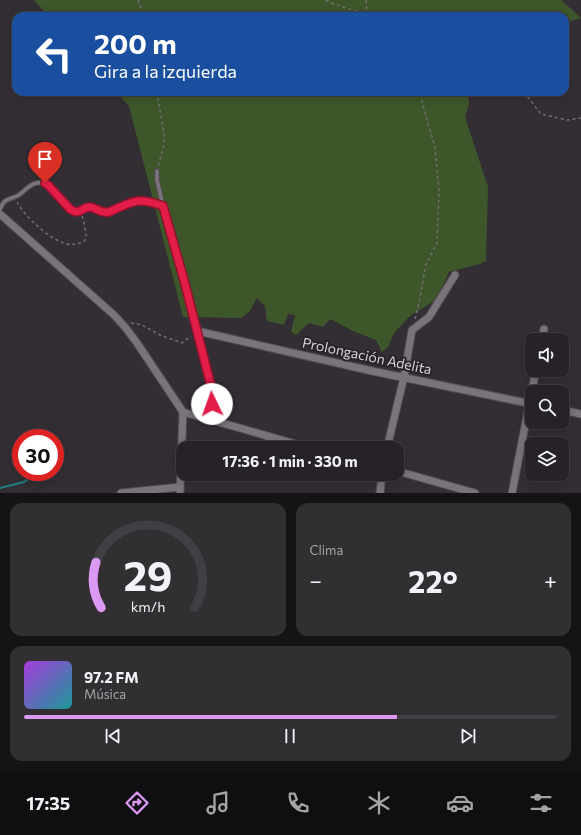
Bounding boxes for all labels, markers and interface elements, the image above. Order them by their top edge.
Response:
text: 200 m [94,26,177,60]
icon: left [28,28,80,80]
text: Gira a la izquierda [94,60,237,82]
pin [28,142,62,183]
icon: arrive [34,148,56,170]
street label: Prolongación Adelita [301,333,433,378]
map controls [525,333,569,481]
button: sound [525,333,569,377]
position arrow [191,383,233,425]
button: search [525,385,569,429]
speed limit sign: 30 [12,429,64,481]
button: layers [525,437,569,481]
text: 17:36 · 1 min · 330 m [222,452,358,470]
text: Clima [310,542,343,558]
text: 29 [123,548,172,599]
text: 22° [408,562,458,599]
text: − [310,567,322,594]
text: + [544,567,557,594]
text: km/h [130,596,165,614]
text: 97.2 FM [84,668,139,686]
text: Música [84,686,126,702]
icon: previous [102,725,124,747]
icon: pause [279,725,301,747]
icon: next [457,725,479,747]
icon: directions [123,789,151,817]
icon: music [204,789,232,817]
icon: phone [284,789,312,817]
icon: climate [365,789,393,817]
icon: car [446,789,474,817]
icon: filters [527,789,555,817]
text: 17:35 [26,792,70,814]

